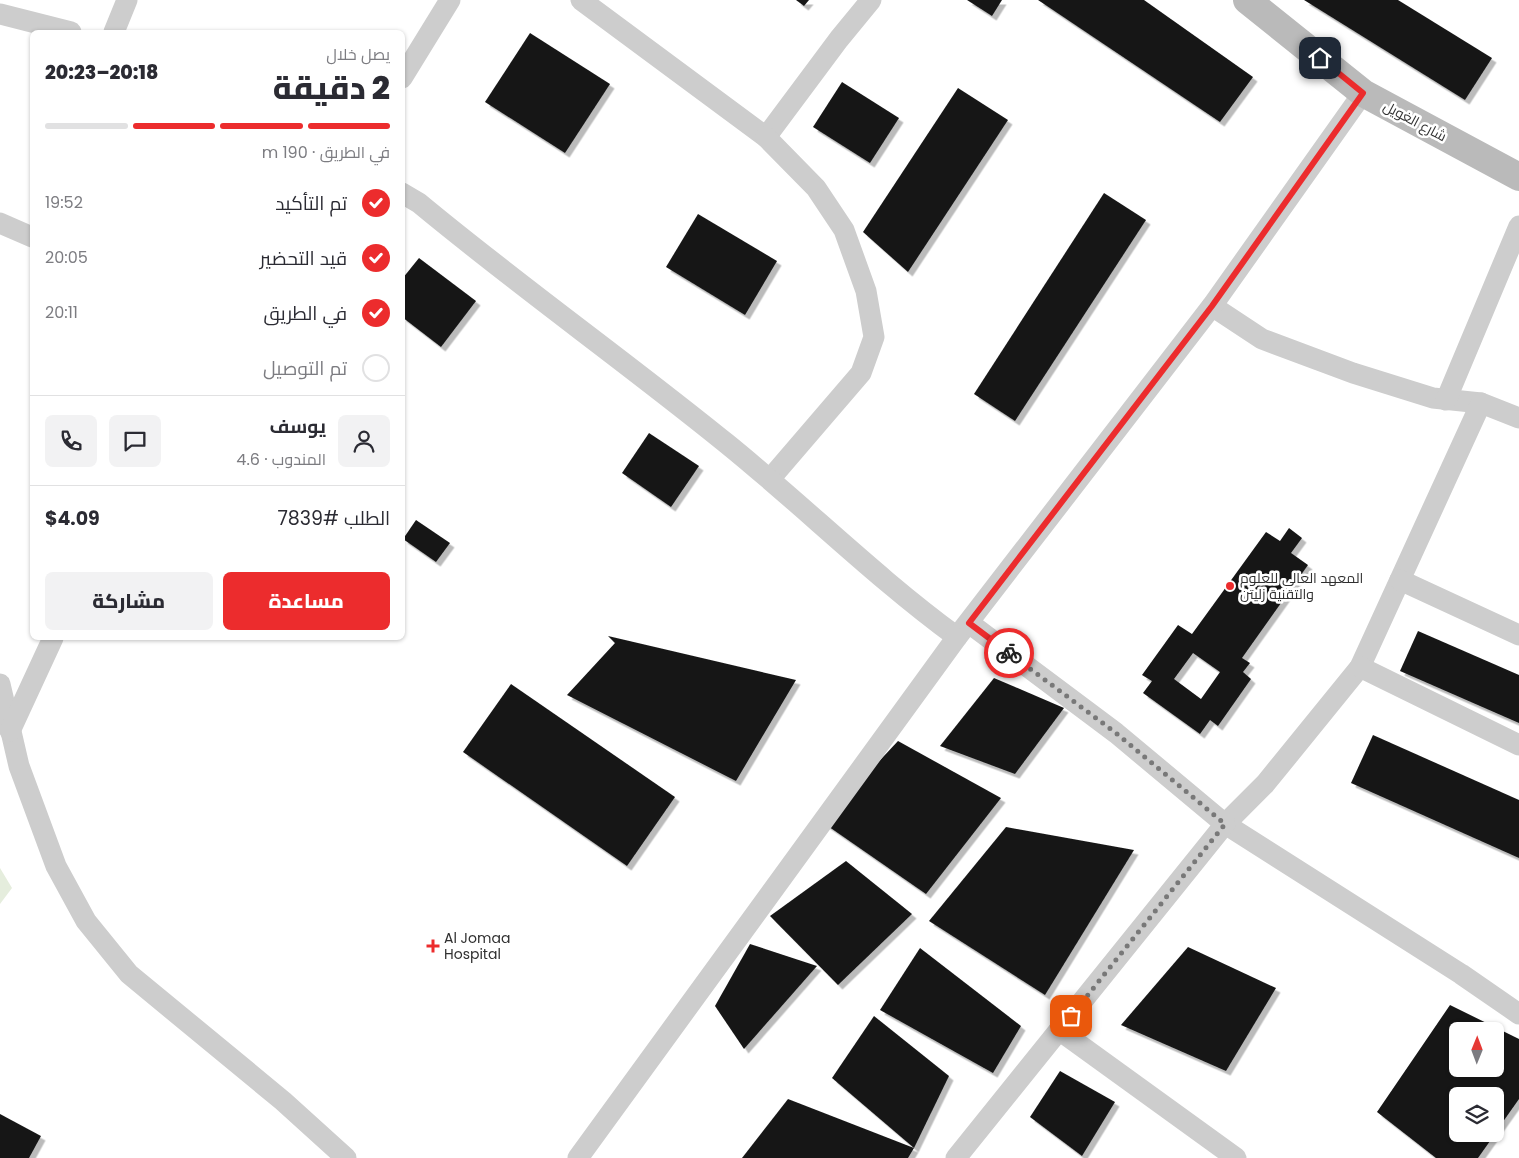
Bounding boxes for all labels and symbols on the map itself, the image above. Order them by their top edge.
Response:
pin [1299,37,1341,79]
street label: شارع الغويل [1380,96,1450,146]
place label: المعهد العالي للعلوم والتقنية زليتن [1240,568,1363,604]
marker: المعهد العالي للعلوم والتقنية زليتن [1224,580,1236,592]
courier [984,628,1034,678]
place label: Al Jomaa Hospital [444,928,510,964]
marker: Al Jomaa Hospital [426,939,440,953]
pin [1050,995,1092,1037]
north arrow [1449,1022,1504,1078]

